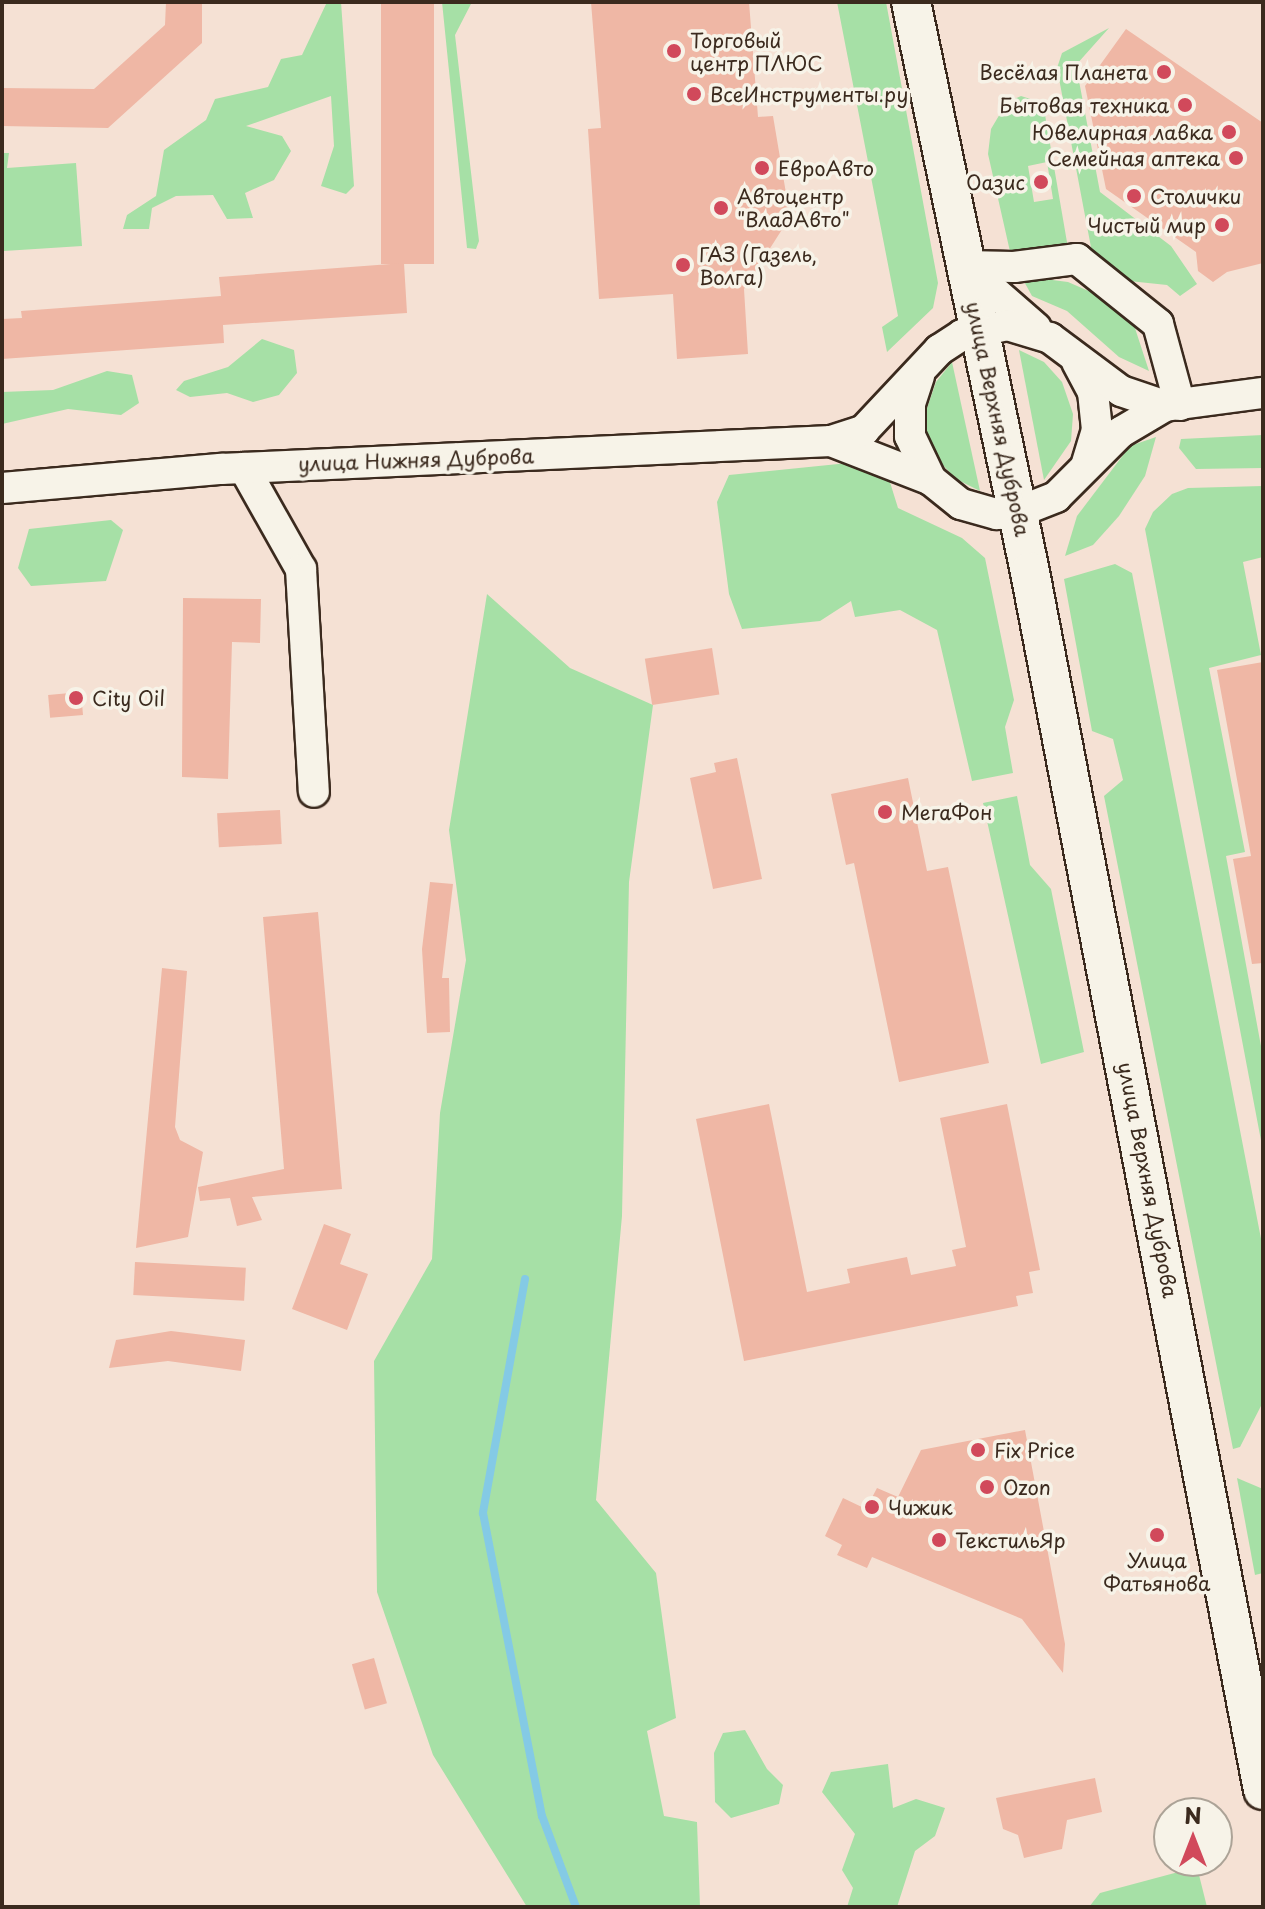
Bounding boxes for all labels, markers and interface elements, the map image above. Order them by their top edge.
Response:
place label: Торговый центр ПЛЮС [690,28,823,75]
marker: Торговый центр ПЛЮС [665,42,683,60]
place label: Весёлая Планета [979,60,1148,84]
marker: Весёлая Планета [1155,63,1173,81]
place label: ВсеИнструменты.ру [710,82,908,106]
marker: ВсеИнструменты.ру [685,85,703,103]
place label: Бытовая техника [1000,93,1169,117]
marker: Бытовая техника [1176,96,1194,114]
place label: Ювелирная лавка [1032,120,1213,144]
marker: Ювелирная лавка [1220,123,1238,141]
place label: Семейная аптека [1046,146,1220,170]
marker: Семейная аптека [1227,149,1245,167]
place label: ЕвроАвто [778,156,874,180]
marker: ЕвроАвто [753,159,771,177]
place label: Оазис [966,170,1025,194]
marker: Оазис [1032,173,1050,191]
place label: Автоцентр "ВладАвто" [737,184,850,231]
place label: Столички [1150,184,1241,208]
marker: Столички [1125,187,1143,205]
marker: Автоцентр "ВладАвто" [712,199,730,217]
place label: Чистый мир [1087,213,1206,237]
marker: Чистый мир [1213,216,1231,234]
place label: ГАЗ (Газель, Волга) [699,242,817,289]
marker: ГАЗ (Газель, Волга) [674,256,692,274]
street label: улица Верхняя Дуброва [961,299,1035,539]
street label: улица Нижняя Дуброва [298,444,534,476]
place label: City Oil [92,686,166,710]
marker: City Oil [67,689,85,707]
place label: МегаФон [901,800,992,824]
marker: МегаФон [876,803,894,821]
street label: улица Верхняя Дуброва [1113,1059,1183,1301]
place label: Fix Price [994,1438,1075,1462]
marker: Fix Price [969,1441,987,1459]
place label: Ozon [1003,1475,1051,1499]
marker: Ozon [978,1478,996,1496]
place label: Чижик [888,1495,953,1519]
marker: Чижик [863,1498,881,1516]
marker: Улица Фатьянова [1148,1526,1166,1544]
place label: ТекстильЯр [955,1528,1065,1552]
marker: ТекстильЯр [930,1531,948,1549]
place label: Улица Фатьянова [1104,1548,1210,1595]
north arrow [1153,1797,1233,1877]
text: N [1184,1798,1202,1831]

